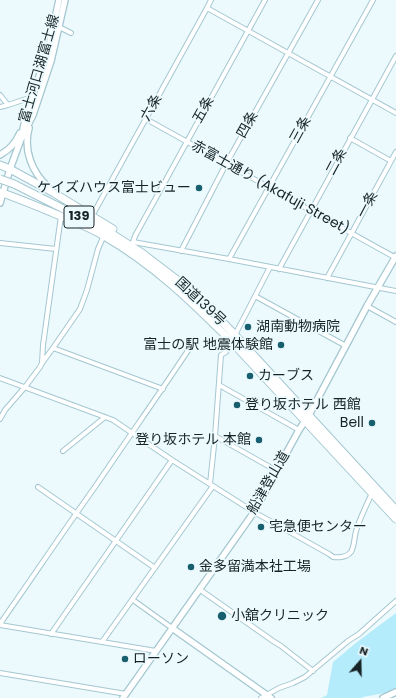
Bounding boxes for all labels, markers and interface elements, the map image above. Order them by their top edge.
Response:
street label: 富士河口湖富士線 [16,13,64,125]
street label: 六条 [138,92,166,124]
street label: 五条 [190,94,218,126]
street label: 四条 [234,109,262,141]
street label: 三条 [287,114,315,146]
street label: 赤富士通り (Akafuji Street) [188,138,352,238]
street label: 二条 [323,146,351,178]
place label: ケイズハウス富士ビュー [37,180,191,196]
marker: ケイズハウス富士ビュー [194,183,204,193]
street label: 一条 [354,189,382,221]
road number: 139 [64,206,94,228]
street label: 国道139号 [171,274,229,330]
place label: 湖南動物病院 [256,319,340,335]
marker: 湖南動物病院 [243,322,253,332]
place label: 富士の駅 地震体験館 [143,337,273,353]
marker: 富士の駅 地震体験館 [276,340,286,350]
place label: カーブス [258,368,314,384]
marker: カーブス [245,371,255,381]
place label: 登り坂ホテル 西館 [245,397,361,413]
marker: 登り坂ホテル 西館 [232,400,242,410]
place label: Bell [340,415,364,431]
marker: Bell [367,418,377,428]
place label: 登り坂ホテル 本館 [135,432,251,448]
marker: 登り坂ホテル 本館 [254,435,264,445]
street label: 船津登山道 [244,448,294,518]
place label: 宅急便センター [269,519,367,535]
marker: 宅急便センター [256,522,266,532]
place label: 金多留満本社工場 [199,559,311,575]
marker: 金多留満本社工場 [186,562,196,572]
place label: 小舘クリニック [231,608,329,624]
marker: 小舘クリニック [216,610,228,622]
north arrow [340,642,380,682]
text: N [357,642,371,660]
place label: ローソン [133,651,189,667]
marker: ローソン [120,654,130,664]

